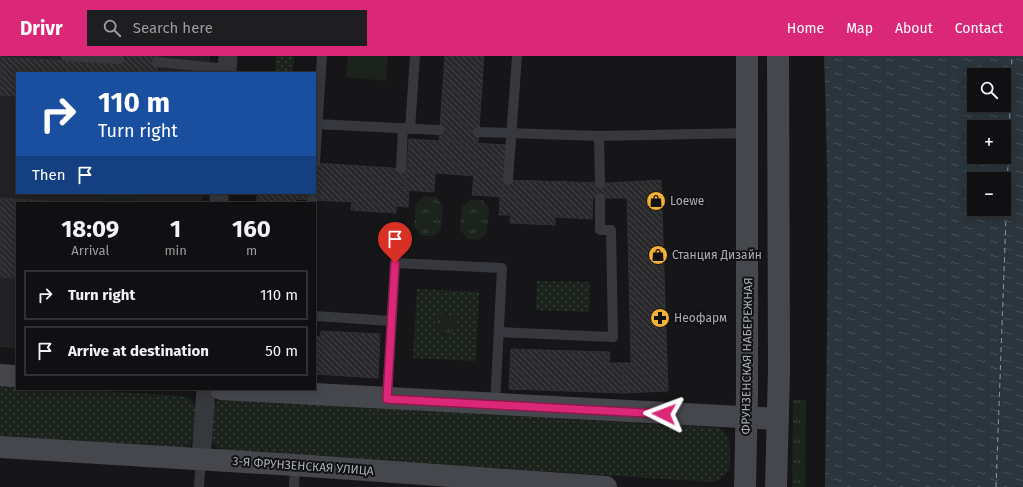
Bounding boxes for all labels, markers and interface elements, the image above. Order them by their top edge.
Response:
search box [87,10,367,46]
text: Drivr [20,17,63,40]
icon: search [101,17,123,39]
text: Search here [133,19,213,37]
text: Home [787,20,824,37]
text: Map [846,20,873,37]
text: About [895,20,933,37]
text: Contact [955,20,1003,37]
map controls [967,68,1011,216]
button: search [967,68,1011,112]
text: 110 m [98,86,170,119]
icon: right [32,88,84,140]
text: Turn right [98,120,178,142]
button: + [967,120,1011,164]
icon: arrive [74,164,96,186]
text: Then [32,166,66,184]
button: − [967,172,1011,216]
shop icon: Loewe [645,190,667,212]
place label: Loewe [670,194,704,208]
text: 18:09 [61,215,119,243]
text: 1 [170,215,181,243]
text: 160 [232,215,271,243]
pin [378,222,412,263]
icon: arrive [384,228,406,250]
text: Arrival [71,243,109,258]
text: min [164,243,187,258]
text: m [246,243,257,258]
shop icon: Станция Дизайн [647,244,669,266]
place label: Станция Дизайн [672,248,762,262]
street label: ФРУНЗЕНСКАЯ НАБЕРЕЖНАЯ [739,277,755,435]
icon: right [34,284,56,306]
text: Turn right [68,286,135,304]
text: 110 m [260,286,298,304]
pharmacy icon: Неофарм [649,307,671,329]
place label: Неофарм [674,311,727,325]
icon: arrive [34,340,56,362]
text: Arrive at destination [68,342,209,360]
text: 50 m [265,342,298,360]
position arrow [643,393,685,435]
street label: 3-Я ФРУНЗЕНСКАЯ УЛИЦА [232,454,374,478]

